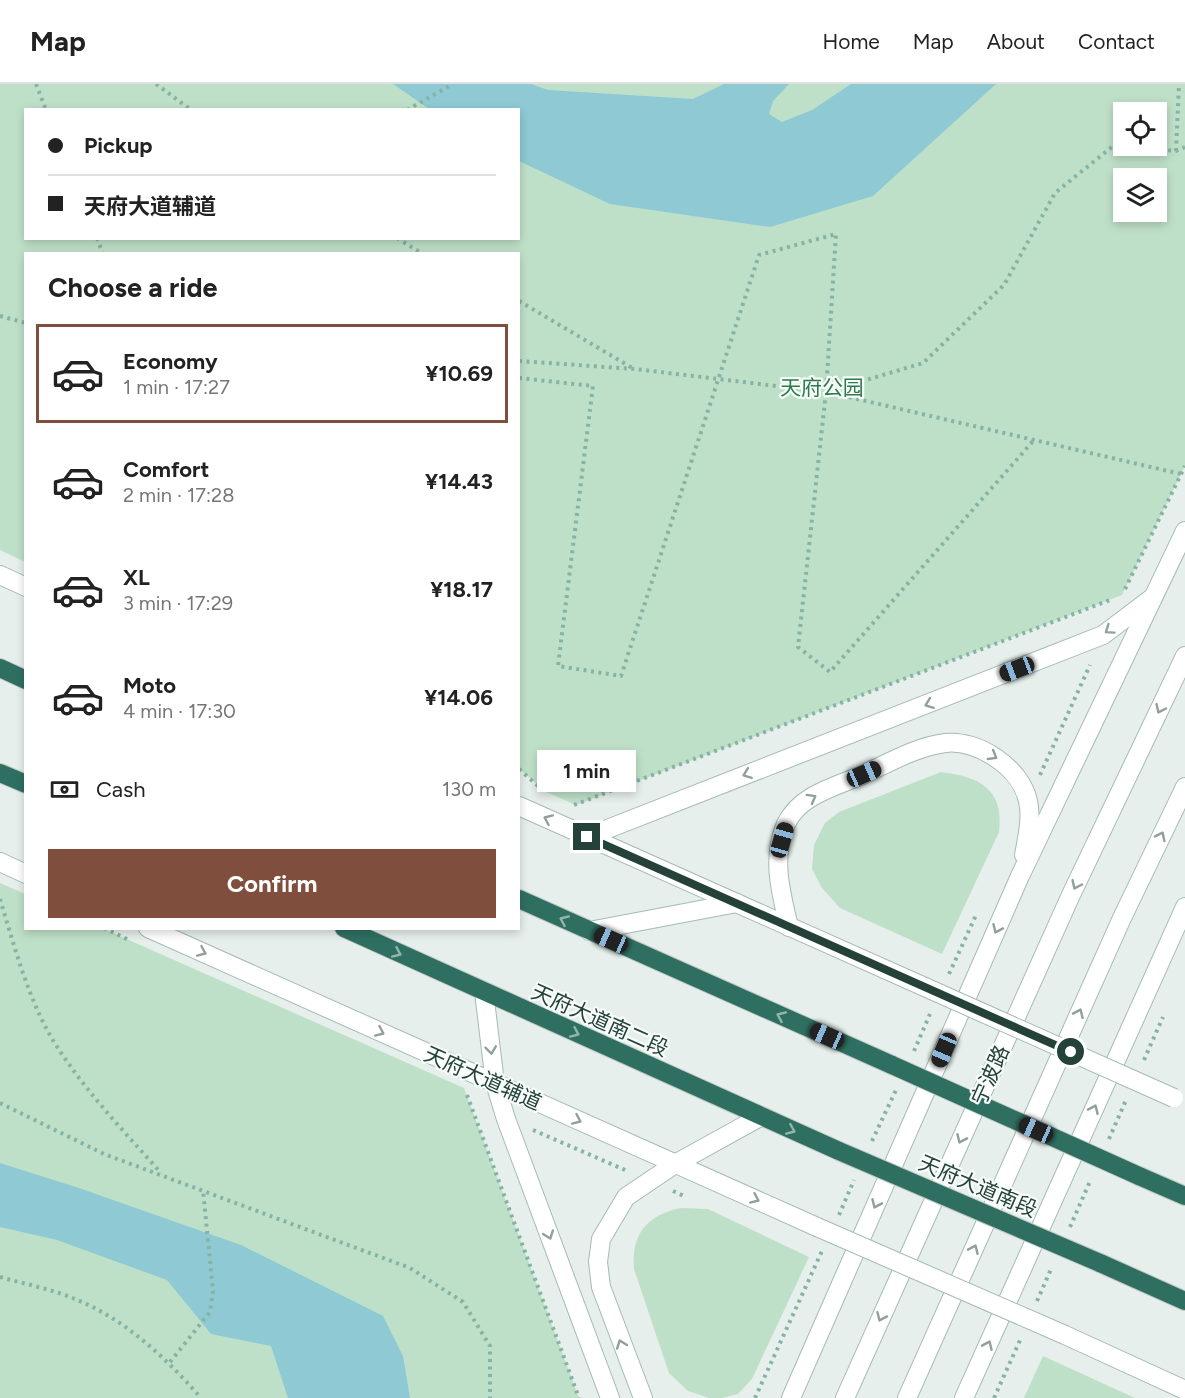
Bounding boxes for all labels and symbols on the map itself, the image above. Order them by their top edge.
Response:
park label: 天府公园 [780,375,864,400]
one-way arrow [1105,623,1116,634]
car [997,654,1037,684]
one-way arrow [924,696,935,709]
one-way arrow [1155,702,1167,713]
one-way arrow [987,749,997,760]
callout: 1 min [538,750,636,792]
car [844,758,884,790]
one-way arrow [743,767,753,780]
one-way arrow [806,794,816,805]
one-way arrow [543,814,554,826]
car [768,820,796,860]
route end [573,823,600,850]
one-way arrow [1154,832,1166,843]
one-way arrow [1072,878,1084,889]
one-way arrow [560,915,571,927]
one-way arrow [992,923,1004,934]
car [591,924,631,956]
one-way arrow [195,945,206,957]
one-way arrow [391,945,402,957]
street label: 天府大道南二段 [528,979,672,1061]
one-way arrow [1072,1009,1084,1020]
one-way arrow [776,1011,787,1023]
car [807,1020,847,1052]
one-way arrow [374,1024,385,1036]
one-way arrow [569,1026,580,1038]
car [929,1030,959,1070]
route start [1057,1038,1084,1065]
street label: 天府大道辅道 [420,1041,546,1115]
street label: 宁波路 [966,1041,1014,1109]
one-way arrow [484,1045,497,1054]
one-way arrow [1087,1105,1099,1116]
one-way arrow [571,1112,582,1124]
car [1016,1114,1056,1146]
one-way arrow [785,1123,796,1135]
one-way arrow [957,1133,969,1144]
street label: 天府大道南段 [915,1150,1041,1222]
one-way arrow [749,1192,760,1204]
one-way arrow [871,1198,883,1209]
one-way arrow [542,1229,555,1240]
one-way arrow [966,1244,978,1255]
one-way arrow [877,1310,889,1321]
one-way arrow [616,1339,629,1350]
one-way arrow [981,1340,993,1351]

